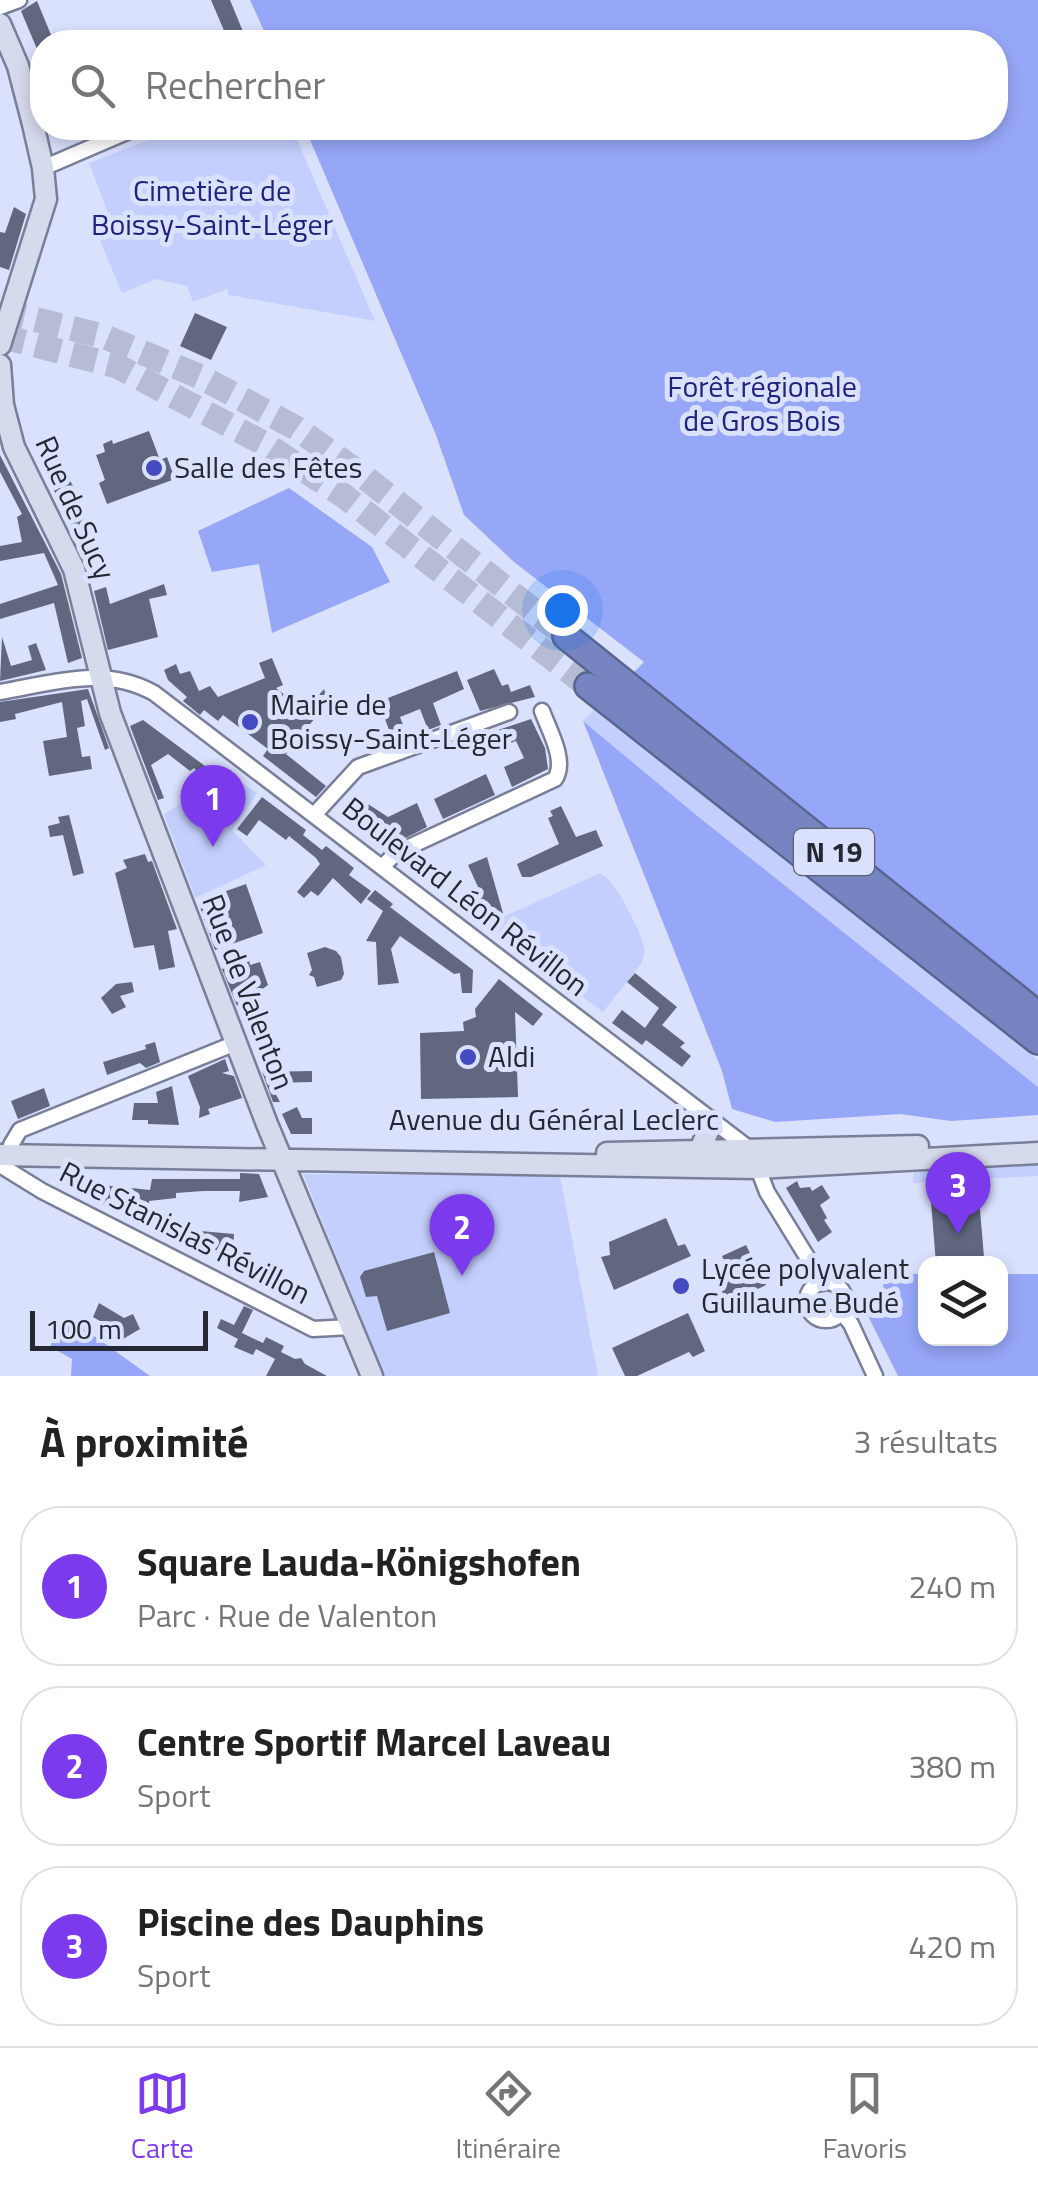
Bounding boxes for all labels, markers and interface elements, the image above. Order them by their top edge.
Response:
search box [30,30,1008,140]
text: Rechercher [145,56,326,114]
icon: search [65,58,120,113]
park label: Cimetière de Boissy-Saint-Léger [91,167,333,247]
park label: Forêt régionale de Gros Bois [667,363,857,443]
street label: Rue de Sucy [24,428,128,587]
place label: Salle des Fêtes [174,444,362,490]
marker: Salle des Fêtes [143,457,165,479]
your location [537,585,588,636]
place label: Mairie de Boissy-Saint-Léger [270,681,512,761]
marker: Mairie de Boissy-Saint-Léger [239,711,261,733]
pin: 1 [180,764,246,847]
street label: Boulevard Léon Révillon [333,785,599,1007]
road number: N 19 [794,829,874,875]
street label: Rue de Valenton [191,887,307,1096]
place label: Aldi [488,1033,535,1079]
marker: Aldi [457,1046,479,1068]
street label: Avenue du Général Leclerc [389,1096,719,1142]
street label: Rue Stanislas Révillon [52,1149,319,1315]
pin: 3 [926,1152,990,1234]
pin: 2 [430,1194,494,1276]
place label: Lycée polyvalent Guillaume Budé [701,1245,909,1325]
map controls [918,1256,1008,1346]
button: layers [918,1256,1008,1346]
marker: Lycée polyvalent Guillaume Budé [670,1275,692,1297]
scale bar [30,1306,208,1350]
text: 100 m [45,1307,122,1350]
text: À proximité [40,1409,248,1473]
text: 3 résultats [853,1417,998,1465]
text: Square Lauda-Königshofen [137,1533,581,1591]
text: 1 [66,1562,83,1610]
text: 240 m [908,1562,996,1610]
text: Parc · Rue de Valenton [137,1591,437,1639]
text: Centre Sportif Marcel Laveau [137,1713,611,1771]
text: 2 [66,1742,83,1790]
text: 380 m [908,1742,996,1790]
text: Sport [137,1771,210,1819]
text: Piscine des Dauphins [137,1893,484,1951]
text: 3 [66,1922,83,1970]
text: 420 m [908,1922,996,1970]
text: Sport [137,1951,210,1999]
tab: Carte [131,2066,194,2169]
tab: Itinéraire [455,2066,561,2169]
tab: Favoris [823,2066,907,2169]

